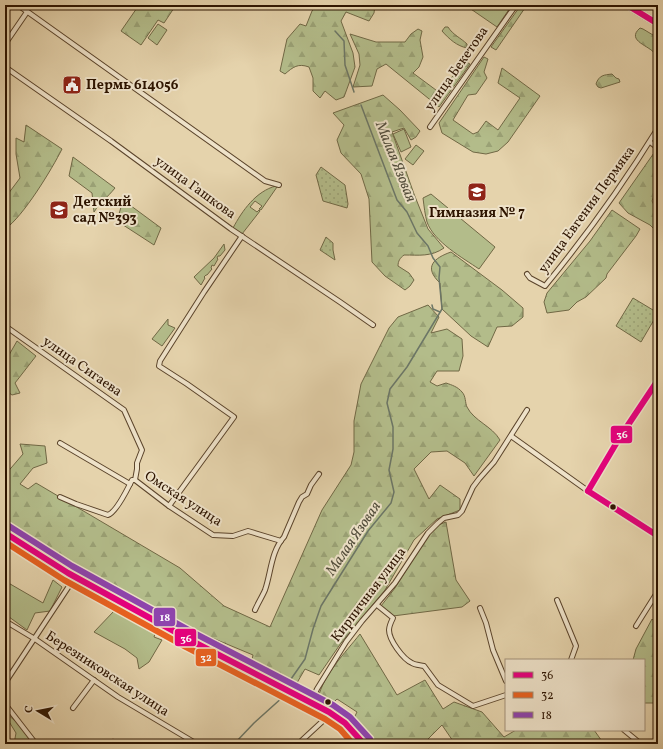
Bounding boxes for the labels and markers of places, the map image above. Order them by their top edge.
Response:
public building icon: Пермь 614056 [61,74,83,96]
place label: Пермь 614056 [86,76,179,95]
school or university icon: Гимназия № 7 [466,181,488,203]
place label: Детский сад №393 [73,193,137,228]
school or university icon: Детский сад №393 [48,199,70,221]
place label: Гимназия № 7 [429,204,525,223]
unlabelled marker [608,502,618,512]
unlabelled marker [323,697,333,707]

